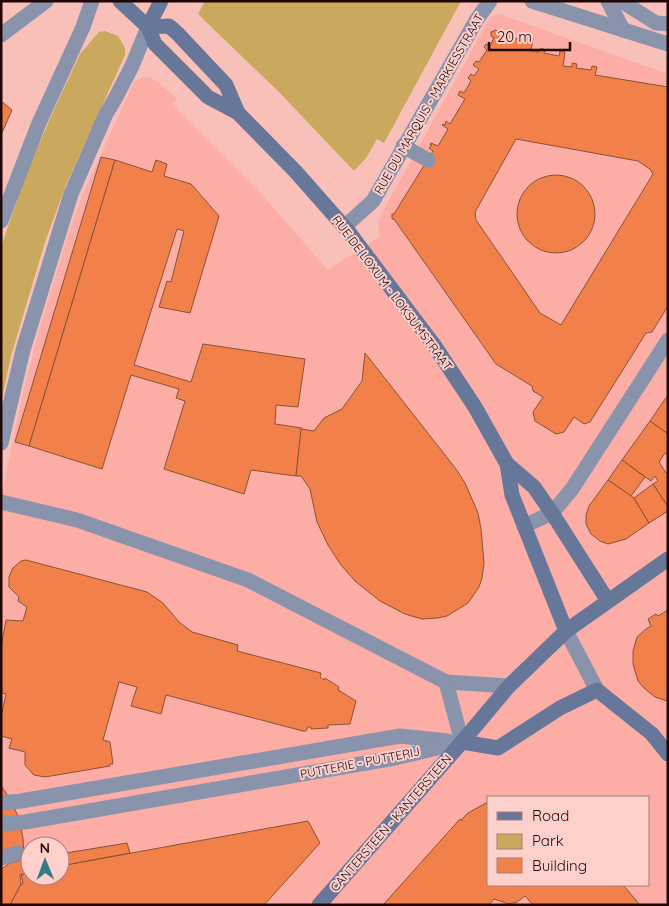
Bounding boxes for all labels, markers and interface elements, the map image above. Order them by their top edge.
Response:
street label: RUE DU MARQUIS - MARKIESSTRAAT [371,11,487,197]
scale bar [489,20,570,52]
text: 20 m [497,27,532,46]
street label: RUE DE LOXUM - LOKSUMSTRAAT [329,212,456,373]
street label: PUTTERIE - PUTTERIJ [299,744,421,781]
street label: CANTERSTEEN - KANTERSTEEN [327,751,454,894]
legend [487,796,649,886]
text: Road [532,806,569,825]
text: Park [532,831,564,850]
north arrow [20,836,70,886]
text: N [39,839,50,857]
text: Building [532,856,587,875]

